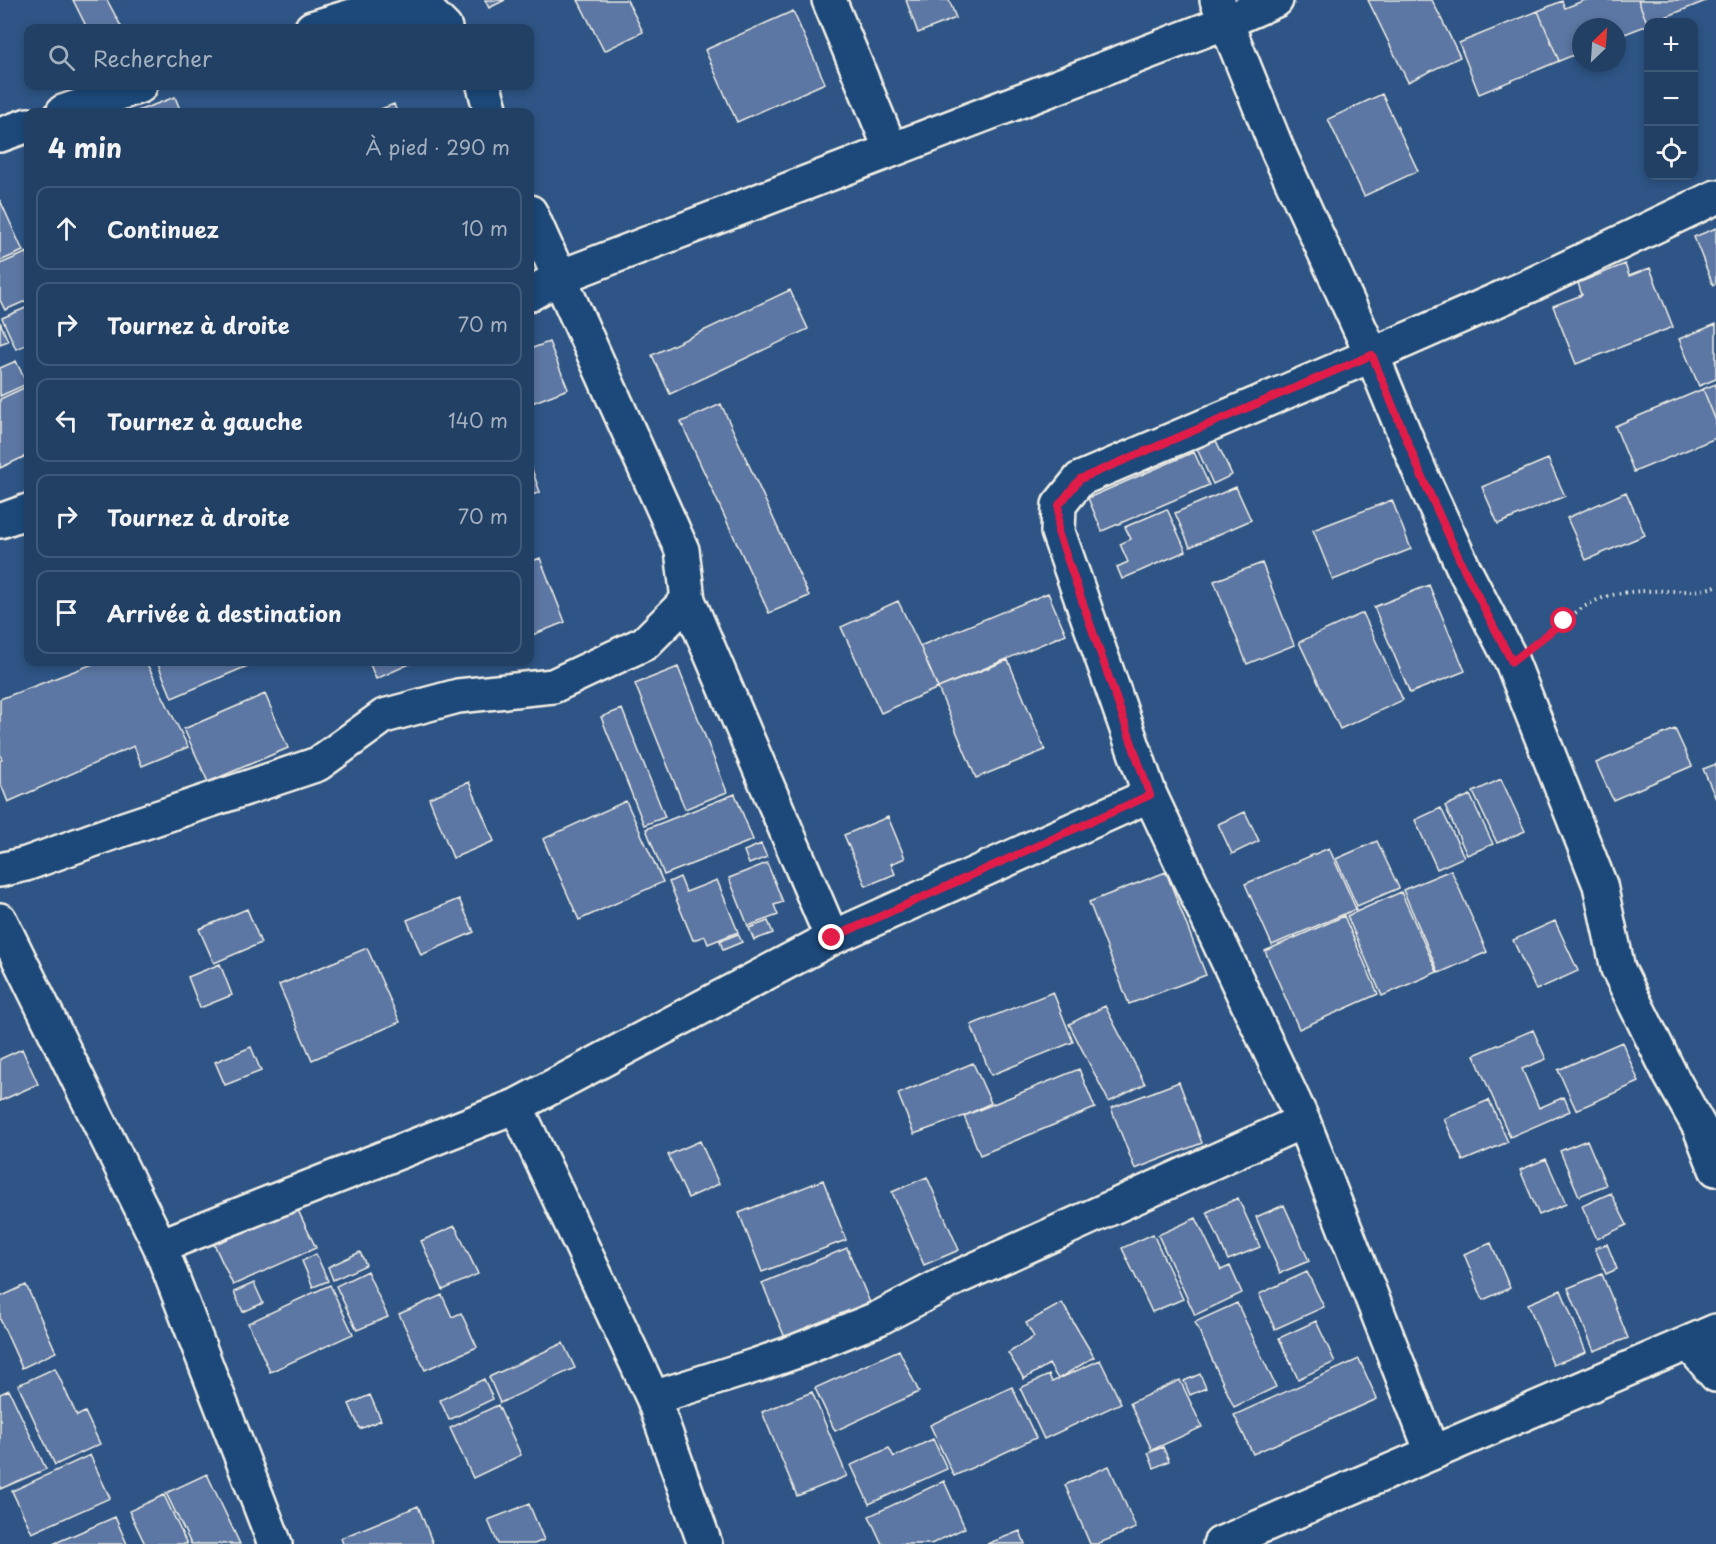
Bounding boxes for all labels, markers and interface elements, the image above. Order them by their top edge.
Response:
north arrow [1572,18,1626,72]
map controls [1644,18,1698,180]
button: + [1644,18,1698,72]
search box [24,24,534,90]
icon: search [45,41,78,74]
text: Rechercher [93,41,212,74]
button: − [1644,72,1698,126]
button: locate [1644,126,1698,180]
text: 4 min [48,128,122,167]
text: À pied · 290 m [366,132,510,162]
icon: ahead [50,212,83,245]
text: Continuez [107,212,219,245]
text: 10 m [461,213,508,243]
icon: right [50,308,83,341]
text: Tournez à droite [107,308,290,341]
text: 70 m [458,309,508,339]
icon: left [50,404,83,437]
text: Tournez à gauche [107,404,303,437]
text: 140 m [448,405,508,435]
icon: right [50,500,83,533]
text: Tournez à droite [107,500,290,533]
text: 70 m [458,501,508,531]
icon: arrive [50,596,83,629]
text: Arrivée à destination [107,596,341,629]
route start [1550,607,1576,633]
route end [818,924,844,950]

